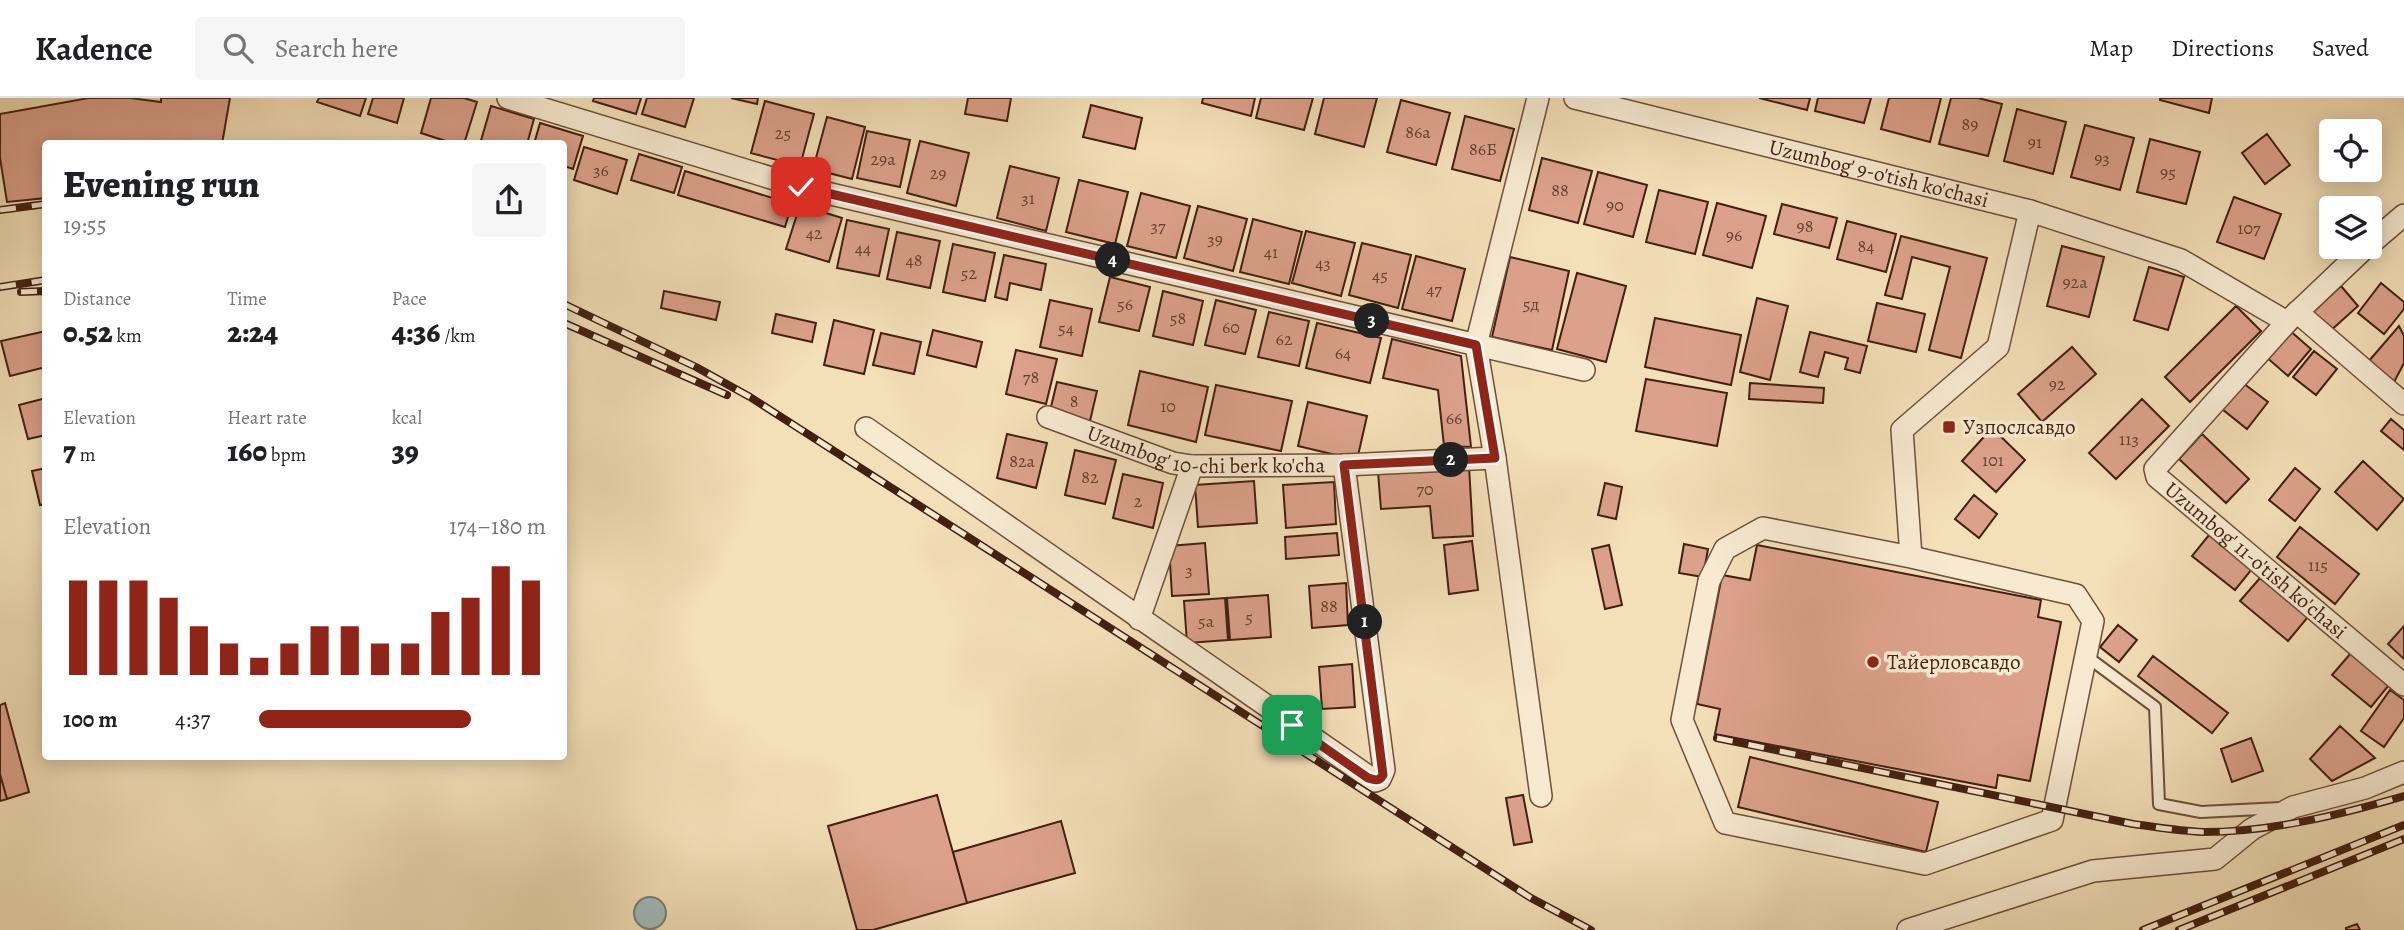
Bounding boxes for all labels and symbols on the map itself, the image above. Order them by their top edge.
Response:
house number: 89 [1962,112,1978,136]
house number: 86a [1405,120,1431,144]
house number: 25 [775,121,791,145]
house number: 91 [2028,130,2042,154]
street label: Uzumbog' 9-o'tish ko'chasi [1766,133,1992,214]
house number: 86Б [1469,137,1497,161]
house number: 93 [2094,146,2110,170]
house number: 29a [870,147,896,171]
pin [771,157,831,217]
house number: 36 [593,158,609,182]
house number: 95 [2160,160,2176,184]
house number: 29 [930,161,946,185]
house number: 88 [1551,178,1569,202]
house number: 31 [1021,186,1035,210]
house number: 90 [1606,193,1624,217]
house number: 37 [1150,214,1166,238]
house number: 98 [1797,214,1813,238]
house number: 107 [2237,216,2261,240]
house number: 42 [806,221,823,245]
house number: 96 [1726,223,1742,247]
house number: 39 [1207,227,1223,251]
house number: 84 [1858,234,1874,258]
house number: 44 [855,236,871,260]
house number: 41 [1264,240,1278,264]
pin: 4 [1096,242,1130,278]
house number: 48 [906,248,922,272]
house number: 43 [1315,251,1331,275]
house number: 52 [961,261,978,285]
house number: 45 [1372,263,1388,287]
house number: 92a [2062,270,2088,294]
house number: 47 [1426,277,1442,301]
house number: 56 [1117,292,1133,316]
house number: 5д [1523,292,1539,316]
pin: 3 [1354,304,1390,339]
house number: 58 [1170,306,1186,330]
house number: 60 [1222,315,1240,339]
house number: 54 [1058,316,1074,340]
house number: 62 [1276,327,1293,351]
house number: 64 [1335,341,1351,365]
house number: 78 [1023,365,1039,389]
house number: 92 [2049,372,2066,396]
house number: 8 [1070,389,1078,413]
house number: 10 [1160,394,1176,418]
house number: 66 [1446,406,1462,430]
place label: Узпослсавдо [1963,413,2076,441]
street label: Uzumbog' 10-chi berk ko'cha [1083,419,1325,480]
marker: Узпослсавдо [1941,419,1957,435]
house number: 113 [2119,427,2139,451]
pin: 2 [1434,442,1468,478]
house number: 101 [1982,448,2004,472]
house number: 82a [1009,449,1035,473]
house number: 82 [1081,465,1099,489]
street label: Uzumbog' 11-o'tish ko'chasi [2159,475,2353,645]
house number: 70 [1416,477,1434,501]
house number: 2 [1134,489,1143,513]
house number: 115 [2308,553,2328,577]
house number: 3 [1185,558,1193,582]
house number: 88 [1320,594,1338,618]
pin: 1 [1348,604,1382,640]
house number: 5 [1245,605,1253,629]
house number: 5a [1198,609,1215,633]
place label: Тайерловсавдо [1887,648,2021,676]
marker: Тайерловсавдо [1865,654,1881,670]
pin [1262,695,1322,755]

